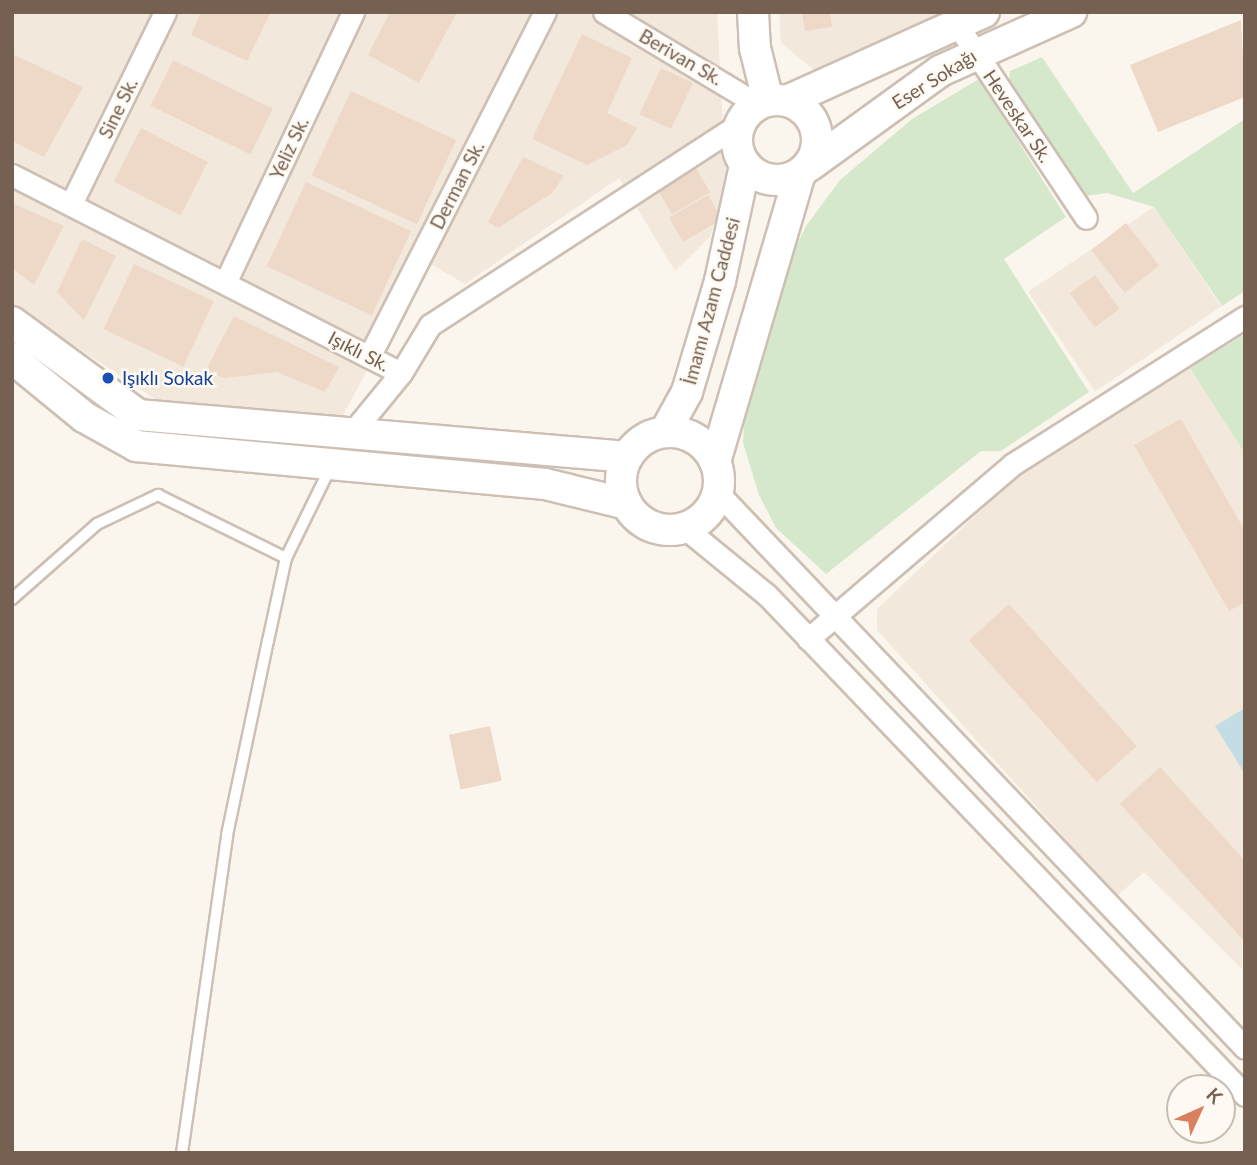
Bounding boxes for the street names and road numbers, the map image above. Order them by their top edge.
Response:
street label: Berivan Sk. [635,24,727,90]
street label: Eser Sokağı [887,44,981,114]
street label: Heveskar Sk. [979,65,1057,167]
street label: Sine Sk. [94,74,142,142]
street label: Yeliz Sk. [265,113,313,183]
street label: Derman Sk. [425,137,489,233]
street label: İmamı Azam Caddesi [678,215,744,387]
street label: Işıklı Sk. [325,326,393,376]

